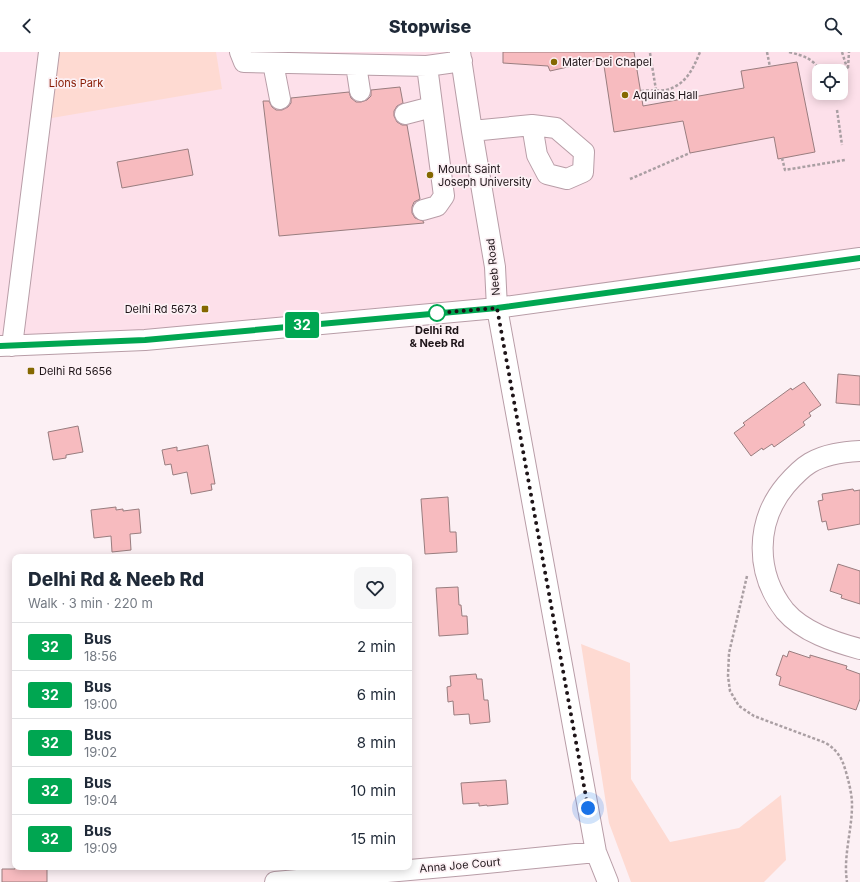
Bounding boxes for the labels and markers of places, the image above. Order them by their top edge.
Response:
place label: Mater Dei Chapel [562,55,652,69]
marker: Mater Dei Chapel [549,57,559,67]
place label: Aquinas Hall [633,88,698,102]
marker: Aquinas Hall [620,90,630,100]
place label: Mount Saint Joseph University [438,162,532,189]
marker: Mount Saint Joseph University [425,170,435,180]
place label: Delhi Rd 5673 [125,302,197,316]
marker: Delhi Rd 5673 [200,304,210,314]
marker: Delhi Rd & Neeb Rd [428,304,446,322]
place label: Delhi Rd & Neeb Rd [409,323,465,350]
place label: Delhi Rd 5656 [39,364,112,378]
marker: Delhi Rd 5656 [26,366,36,376]

